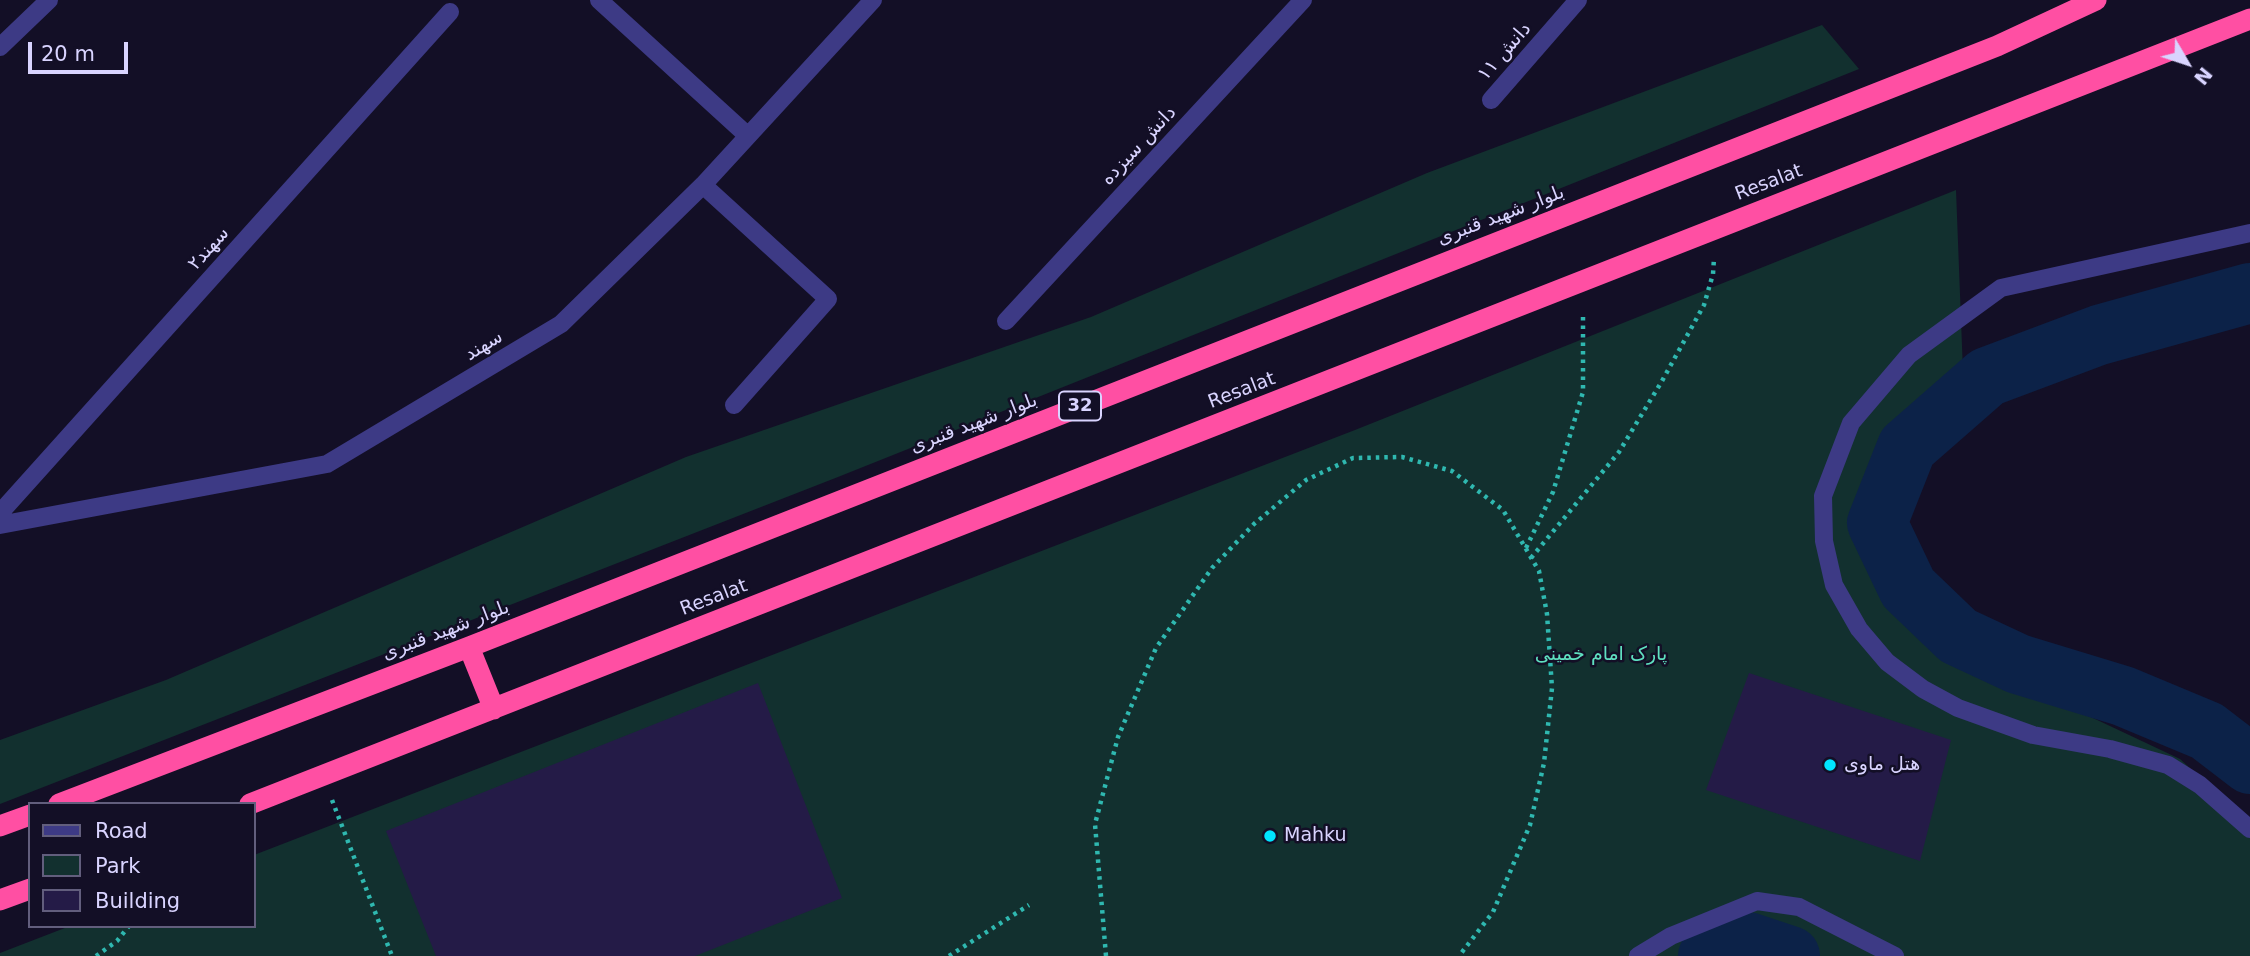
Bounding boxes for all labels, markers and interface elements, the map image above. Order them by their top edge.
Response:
street label: دانش ۱۱ [1474,18,1536,86]
scale bar [32,28,131,72]
north arrow [2152,28,2222,98]
text: 20 m [41,42,95,66]
text: N [2190,63,2217,89]
street label: دانش سیزده [1097,102,1181,190]
street label: Resalat [1732,160,1806,206]
street label: بلوار شهید قنبری [1434,181,1568,251]
street label: سهند۲ [184,223,234,275]
street label: سهند [461,326,507,366]
street label: Resalat [1205,368,1279,414]
street label: بلوار شهید قنبری [907,389,1041,459]
road number: 32 [1059,392,1101,420]
street label: Resalat [677,575,751,621]
street label: بلوار شهید قنبری [379,596,513,666]
park label: پارک امام خمینی [1535,644,1667,666]
place label: هتل ماوی [1844,754,1920,776]
marker: هتل ماوی [1822,757,1838,773]
legend [28,802,256,928]
text: Road [95,819,148,843]
place label: Mahku [1284,825,1347,847]
marker: Mahku [1262,828,1278,844]
text: Park [95,854,140,878]
text: Building [95,889,180,913]

